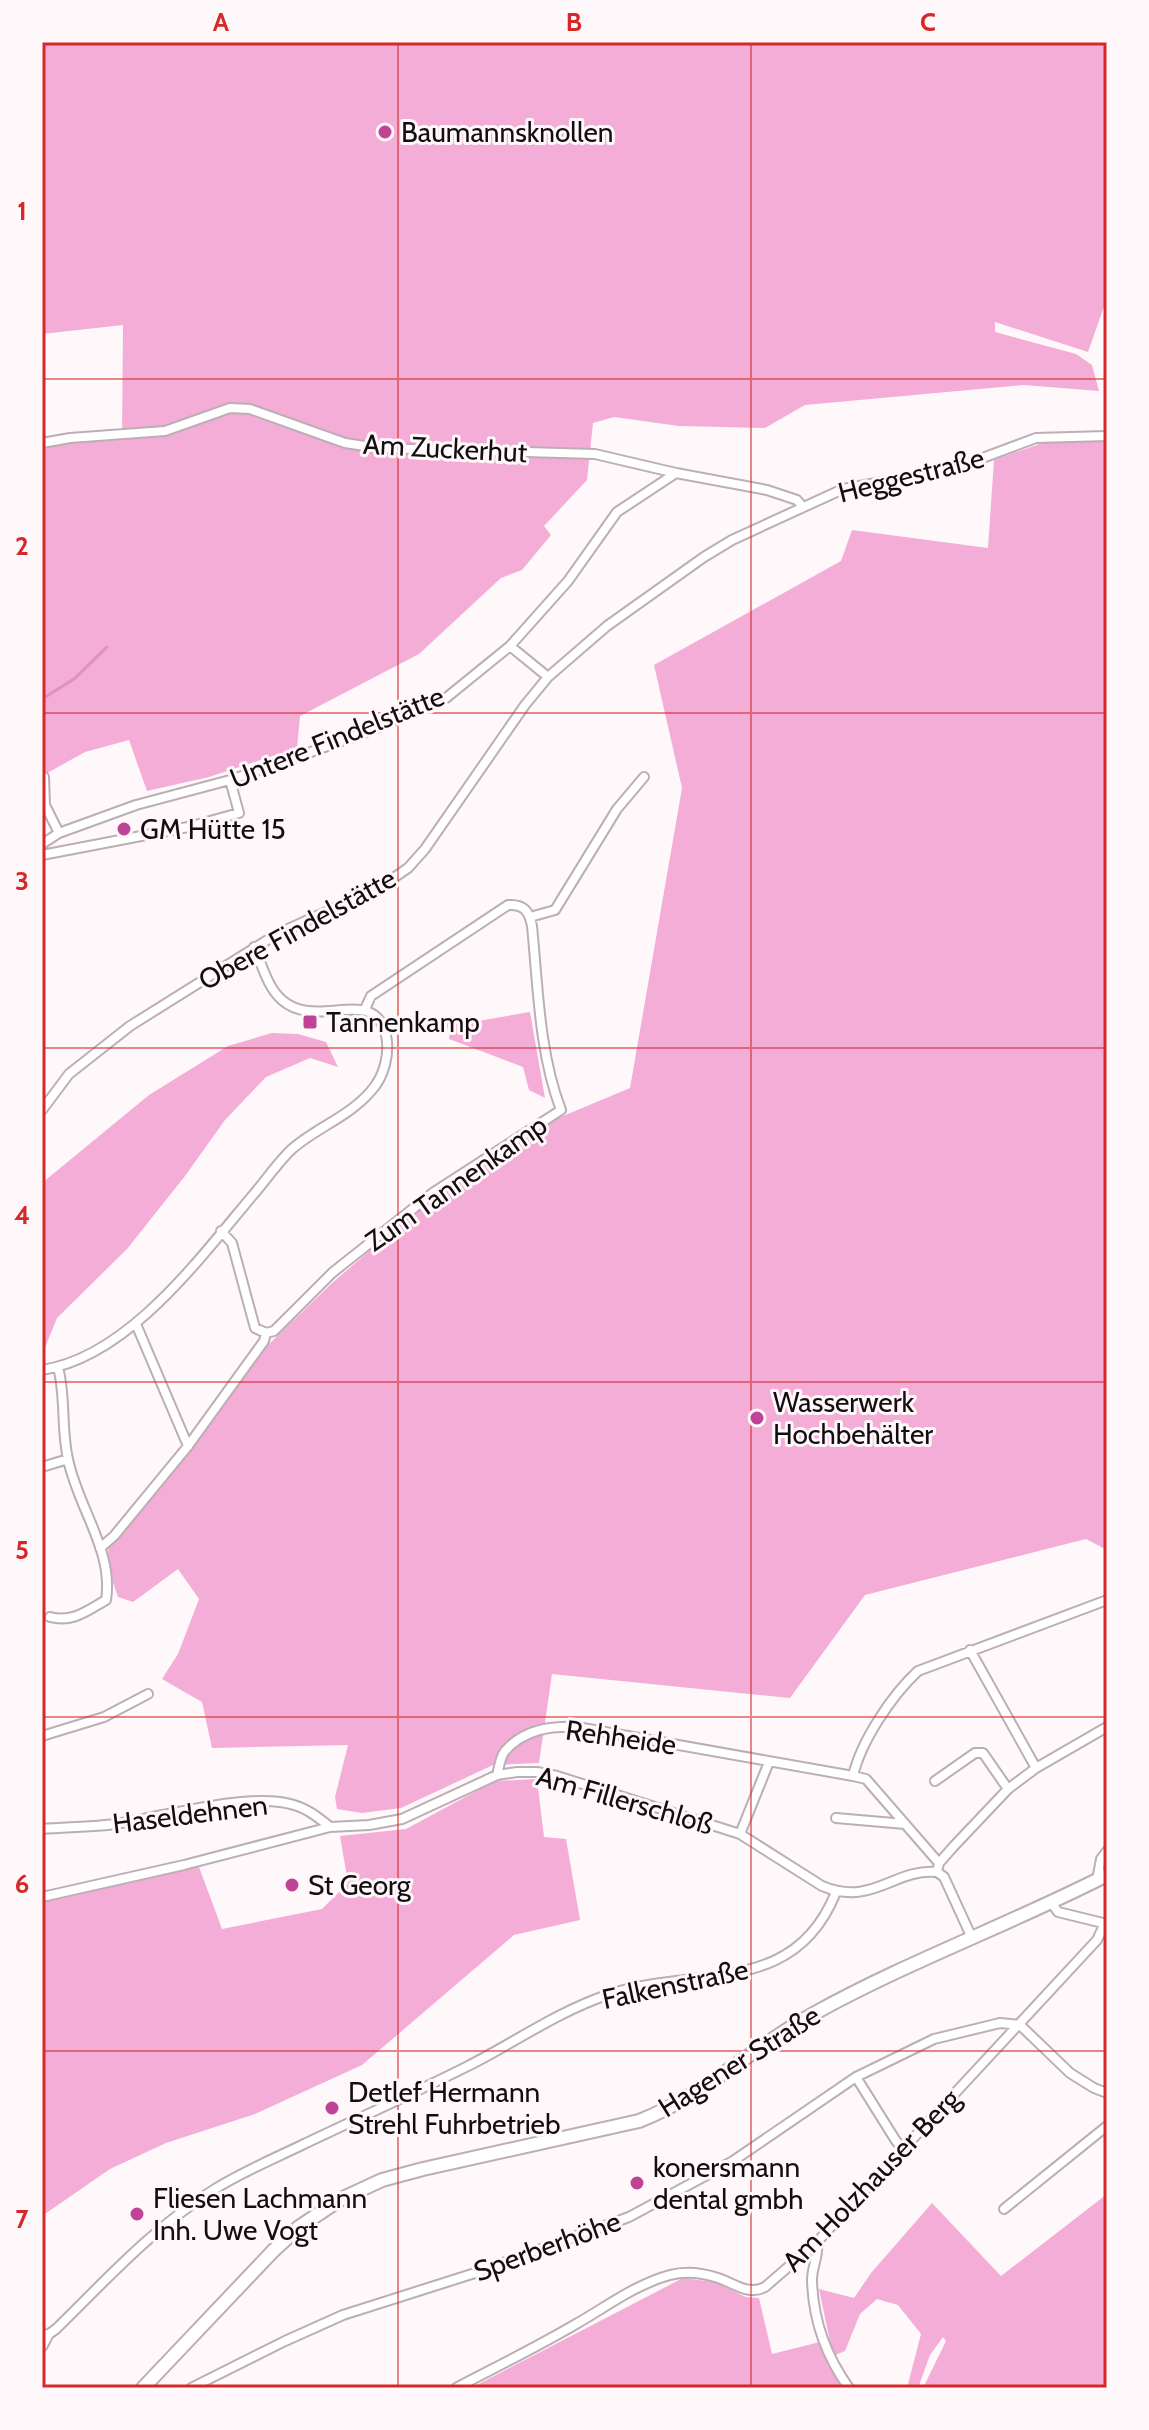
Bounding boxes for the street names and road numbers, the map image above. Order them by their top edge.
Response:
street label: Am Zuckerhut [362,427,528,469]
street label: Heggestraße [834,440,988,510]
street label: Untere Findelstätte [225,679,449,795]
street label: Obere Findelstätte [192,861,402,997]
street label: Zum Tannenkamp [359,1108,553,1258]
street label: Rehheide [564,1712,678,1762]
street label: Am Fillerschloß [533,1759,717,1841]
street label: Haseldehnen [111,1788,269,1840]
street label: Falkenstraße [599,1952,751,2016]
street label: Hagener Straße [652,1998,826,2124]
street label: Am Holzhauser Berg [775,2081,968,2278]
street label: Sperberhöhe [469,2204,625,2288]

